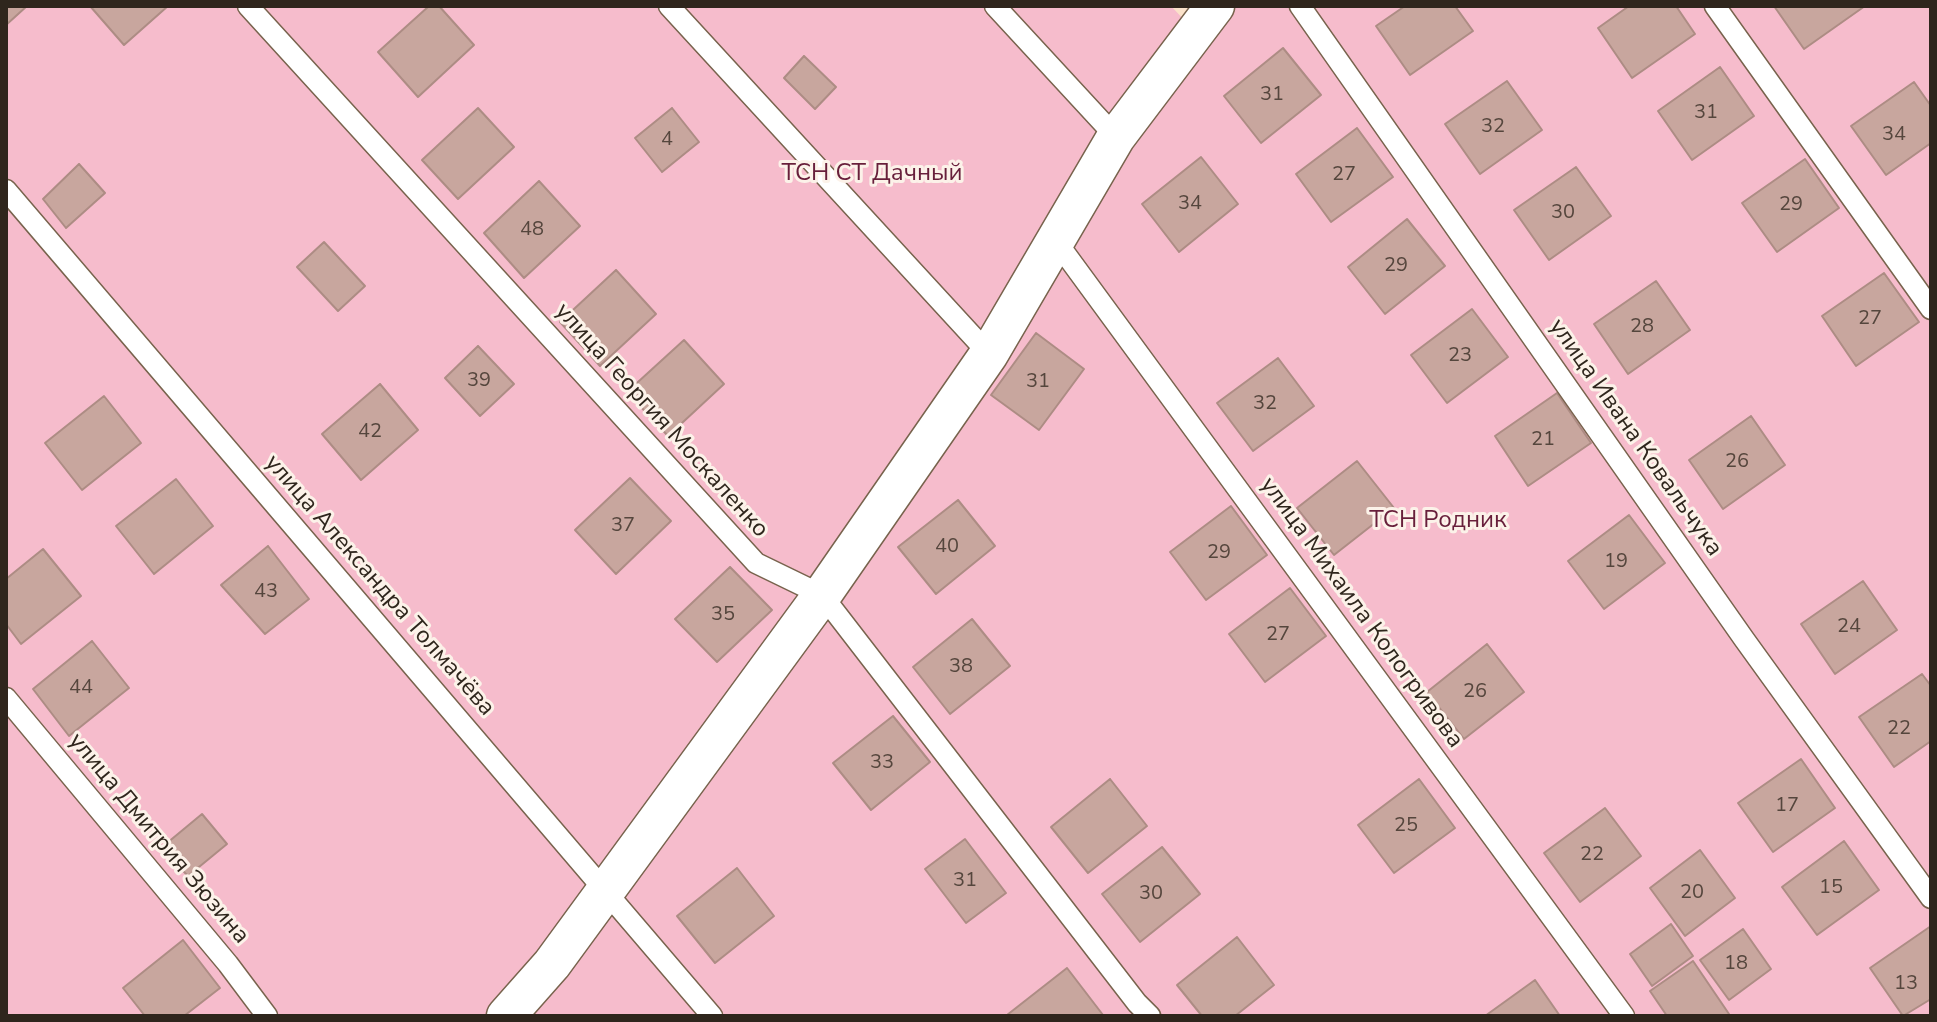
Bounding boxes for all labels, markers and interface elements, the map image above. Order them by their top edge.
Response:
house number: 31 [1260,83,1284,107]
house number: 31 [1694,101,1718,125]
house number: 32 [1481,115,1505,139]
house number: 34 [1882,123,1906,147]
house number: 4 [661,128,673,152]
park label: ТСН СТ Дачный [781,160,963,188]
house number: 27 [1332,163,1356,187]
house number: 34 [1178,192,1202,216]
house number: 29 [1779,193,1803,217]
house number: 30 [1551,201,1575,225]
house number: 48 [520,218,544,242]
house number: 29 [1384,254,1408,278]
street label: улица Георгия Москаленко [548,298,774,544]
house number: 27 [1858,307,1882,331]
street label: улица Ивана Ковальчука [1542,314,1728,562]
house number: 28 [1630,315,1654,339]
house number: 23 [1448,344,1472,368]
house number: 39 [467,369,491,393]
house number: 31 [1026,370,1050,394]
house number: 32 [1253,392,1277,416]
house number: 42 [358,420,382,444]
house number: 21 [1531,428,1555,452]
street label: улица Александра Толмачёва [258,449,500,723]
house number: 26 [1725,450,1749,474]
street label: улица Михаила Кологривова [1253,472,1469,754]
park label: ТСН Родник [1369,507,1507,535]
house number: 37 [611,514,635,538]
house number: 40 [935,535,959,559]
house number: 29 [1207,541,1231,565]
house number: 19 [1604,550,1628,574]
house number: 43 [254,580,278,604]
house number: 35 [711,603,735,627]
house number: 24 [1837,615,1861,639]
house number: 27 [1266,623,1290,647]
house number: 38 [949,655,973,679]
house number: 44 [69,676,93,700]
house number: 26 [1463,680,1487,704]
house number: 22 [1887,717,1911,741]
street label: улица Дмитрия Зюзина [61,728,255,950]
house number: 33 [870,751,894,775]
house number: 17 [1775,794,1799,818]
house number: 25 [1394,814,1418,838]
house number: 22 [1580,843,1604,867]
house number: 31 [953,869,977,893]
house number: 15 [1819,876,1843,900]
house number: 20 [1680,881,1704,905]
house number: 30 [1139,882,1163,906]
house number: 18 [1724,952,1748,976]
house number: 13 [1894,972,1918,996]

